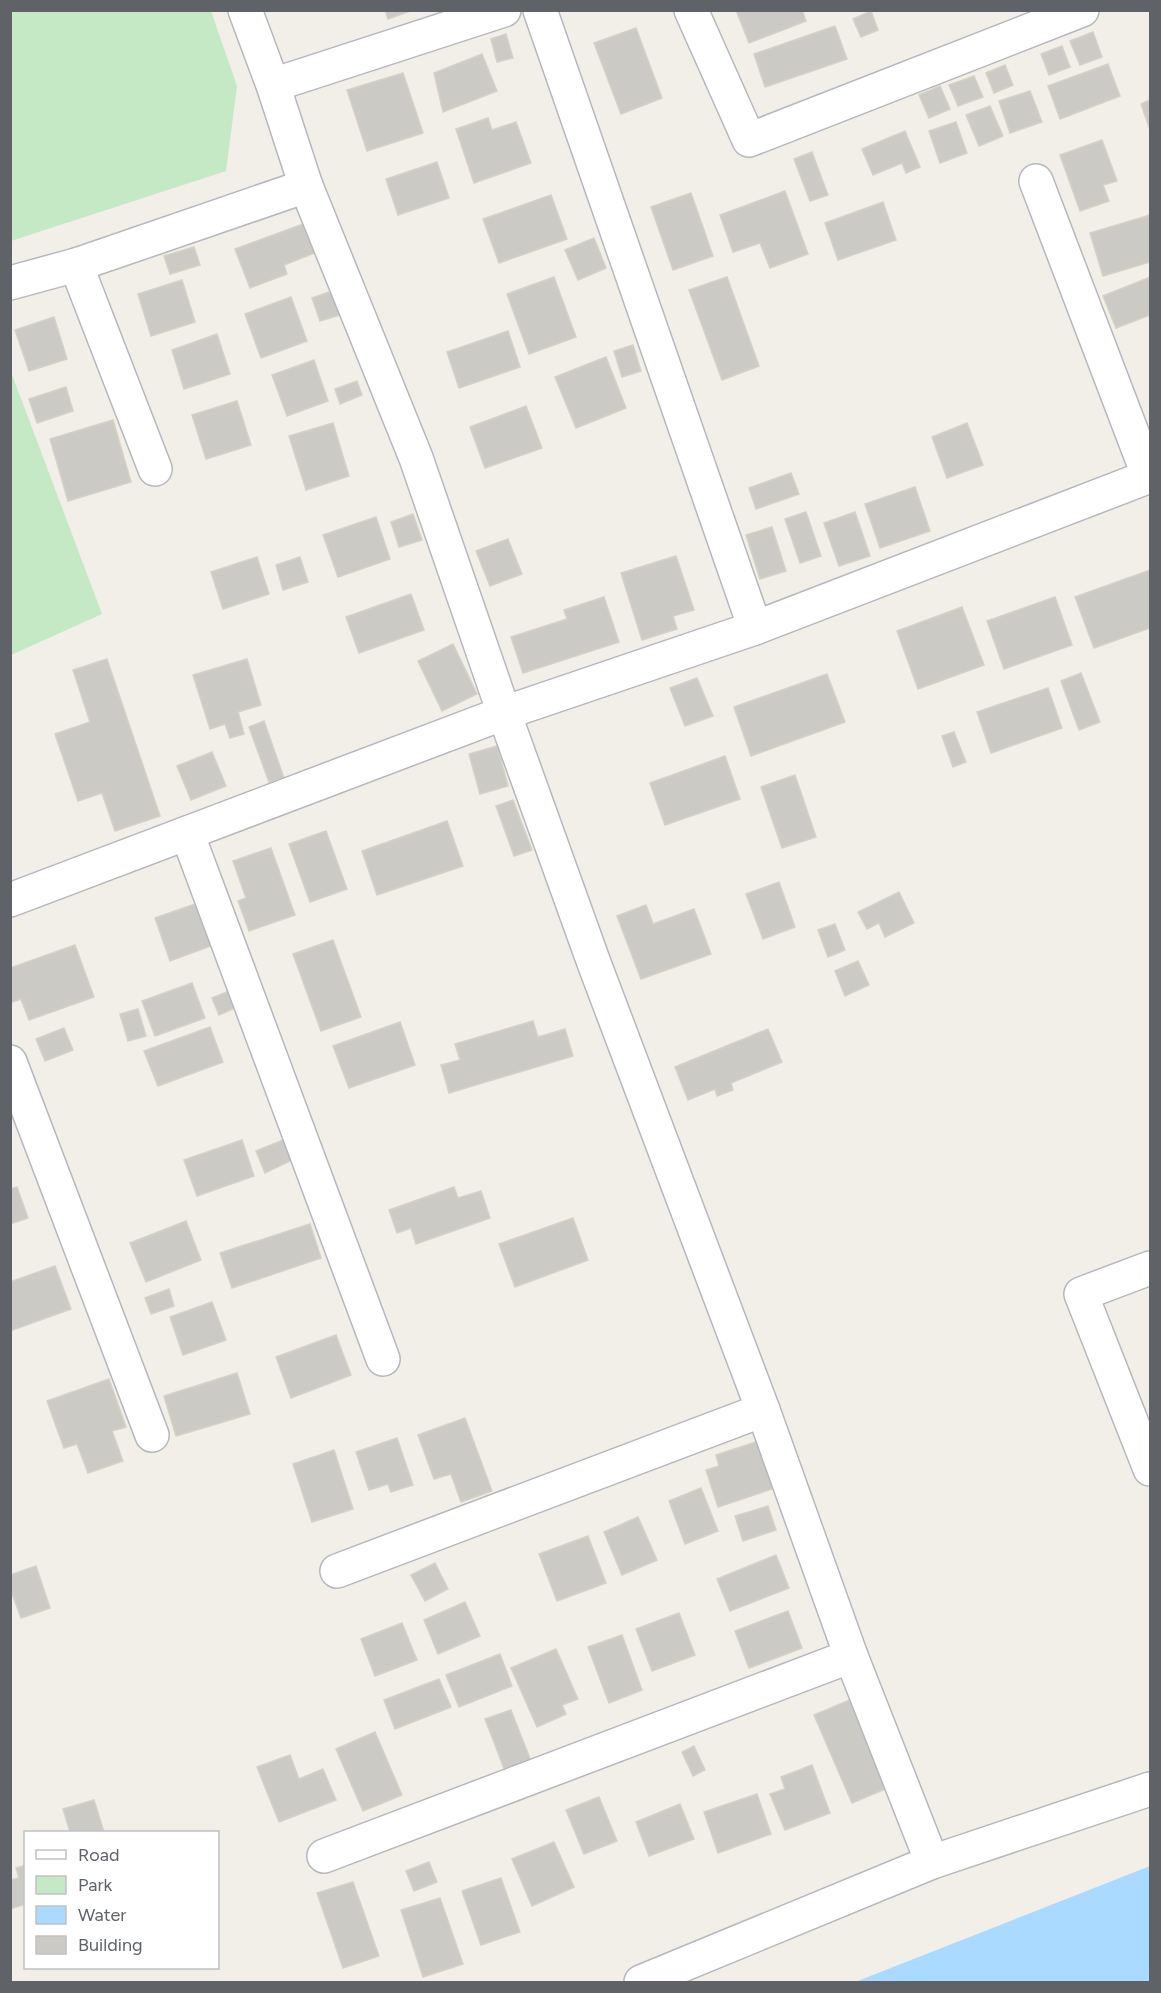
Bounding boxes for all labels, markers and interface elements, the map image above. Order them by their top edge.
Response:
legend [24,1831,219,1969]
text: Road [78,1844,119,1866]
text: Park [78,1874,113,1896]
text: Water [78,1904,126,1926]
text: Building [78,1934,143,1956]

